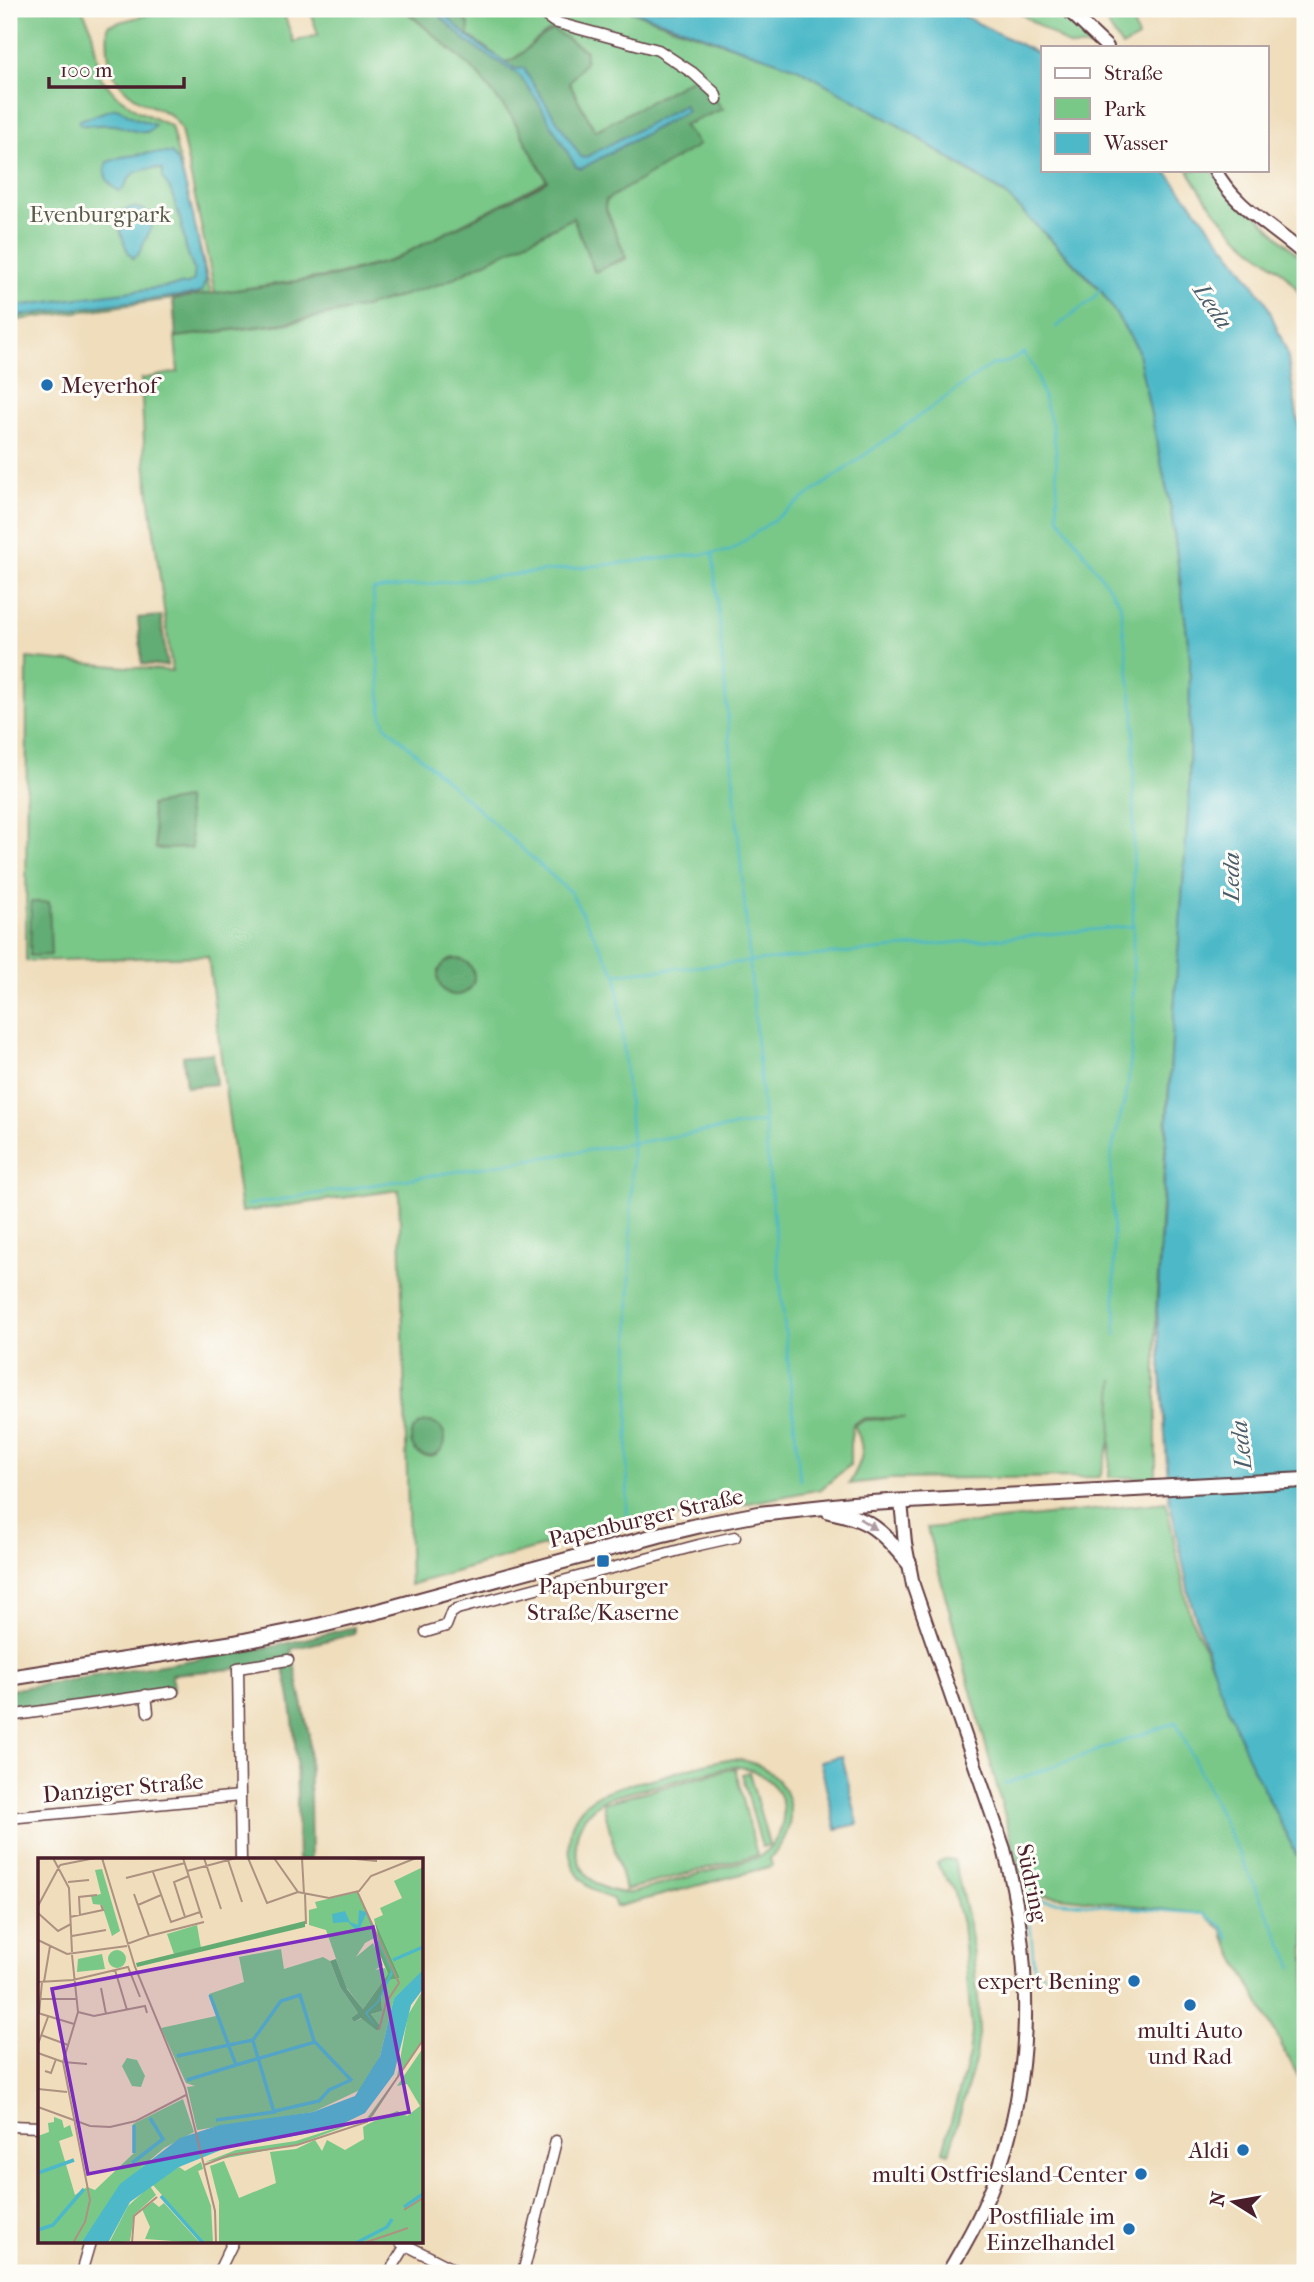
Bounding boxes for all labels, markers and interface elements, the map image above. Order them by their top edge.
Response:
scale bar [49,46,184,90]
legend [1041,46,1268,172]
text: 100 m [60,58,113,82]
text: Straße [1104,61,1163,85]
text: Park [1104,97,1146,121]
text: Wasser [1103,131,1168,155]
park label: Evenburgpark [29,201,172,228]
water label: Leda [1186,276,1238,334]
place label: Meyerhof [61,372,162,399]
marker: Meyerhof [39,377,55,393]
water label: Leda [1217,852,1245,904]
water label: Leda [1224,1419,1258,1473]
street label: Papenburger Straße [546,1482,746,1554]
one-way arrow [859,1517,878,1530]
marker: Papenburger Straße/Kaserne [595,1553,611,1569]
place label: Papenburger Straße/Kaserne [527,1573,679,1626]
street label: Danziger Straße [41,1768,205,1808]
street label: Südring [1011,1841,1054,1925]
inset map [38,1858,424,2244]
place label: expert Bening [978,1968,1121,1995]
marker: expert Bening [1126,1973,1142,1989]
marker: multi Auto und Rad [1182,1997,1198,2013]
place label: multi Auto und Rad [1137,2017,1243,2070]
place label: Aldi [1188,2137,1229,2164]
marker: Aldi [1235,2142,1251,2158]
place label: multi Ostfriesland-Center [872,2161,1127,2188]
marker: multi Ostfriesland-Center [1133,2166,1149,2182]
north arrow [1198,2166,1268,2236]
text: N [1206,2189,1231,2208]
place label: Postfiliale im Einzelhandel [986,2203,1116,2256]
marker: Postfiliale im Einzelhandel [1121,2221,1137,2237]

